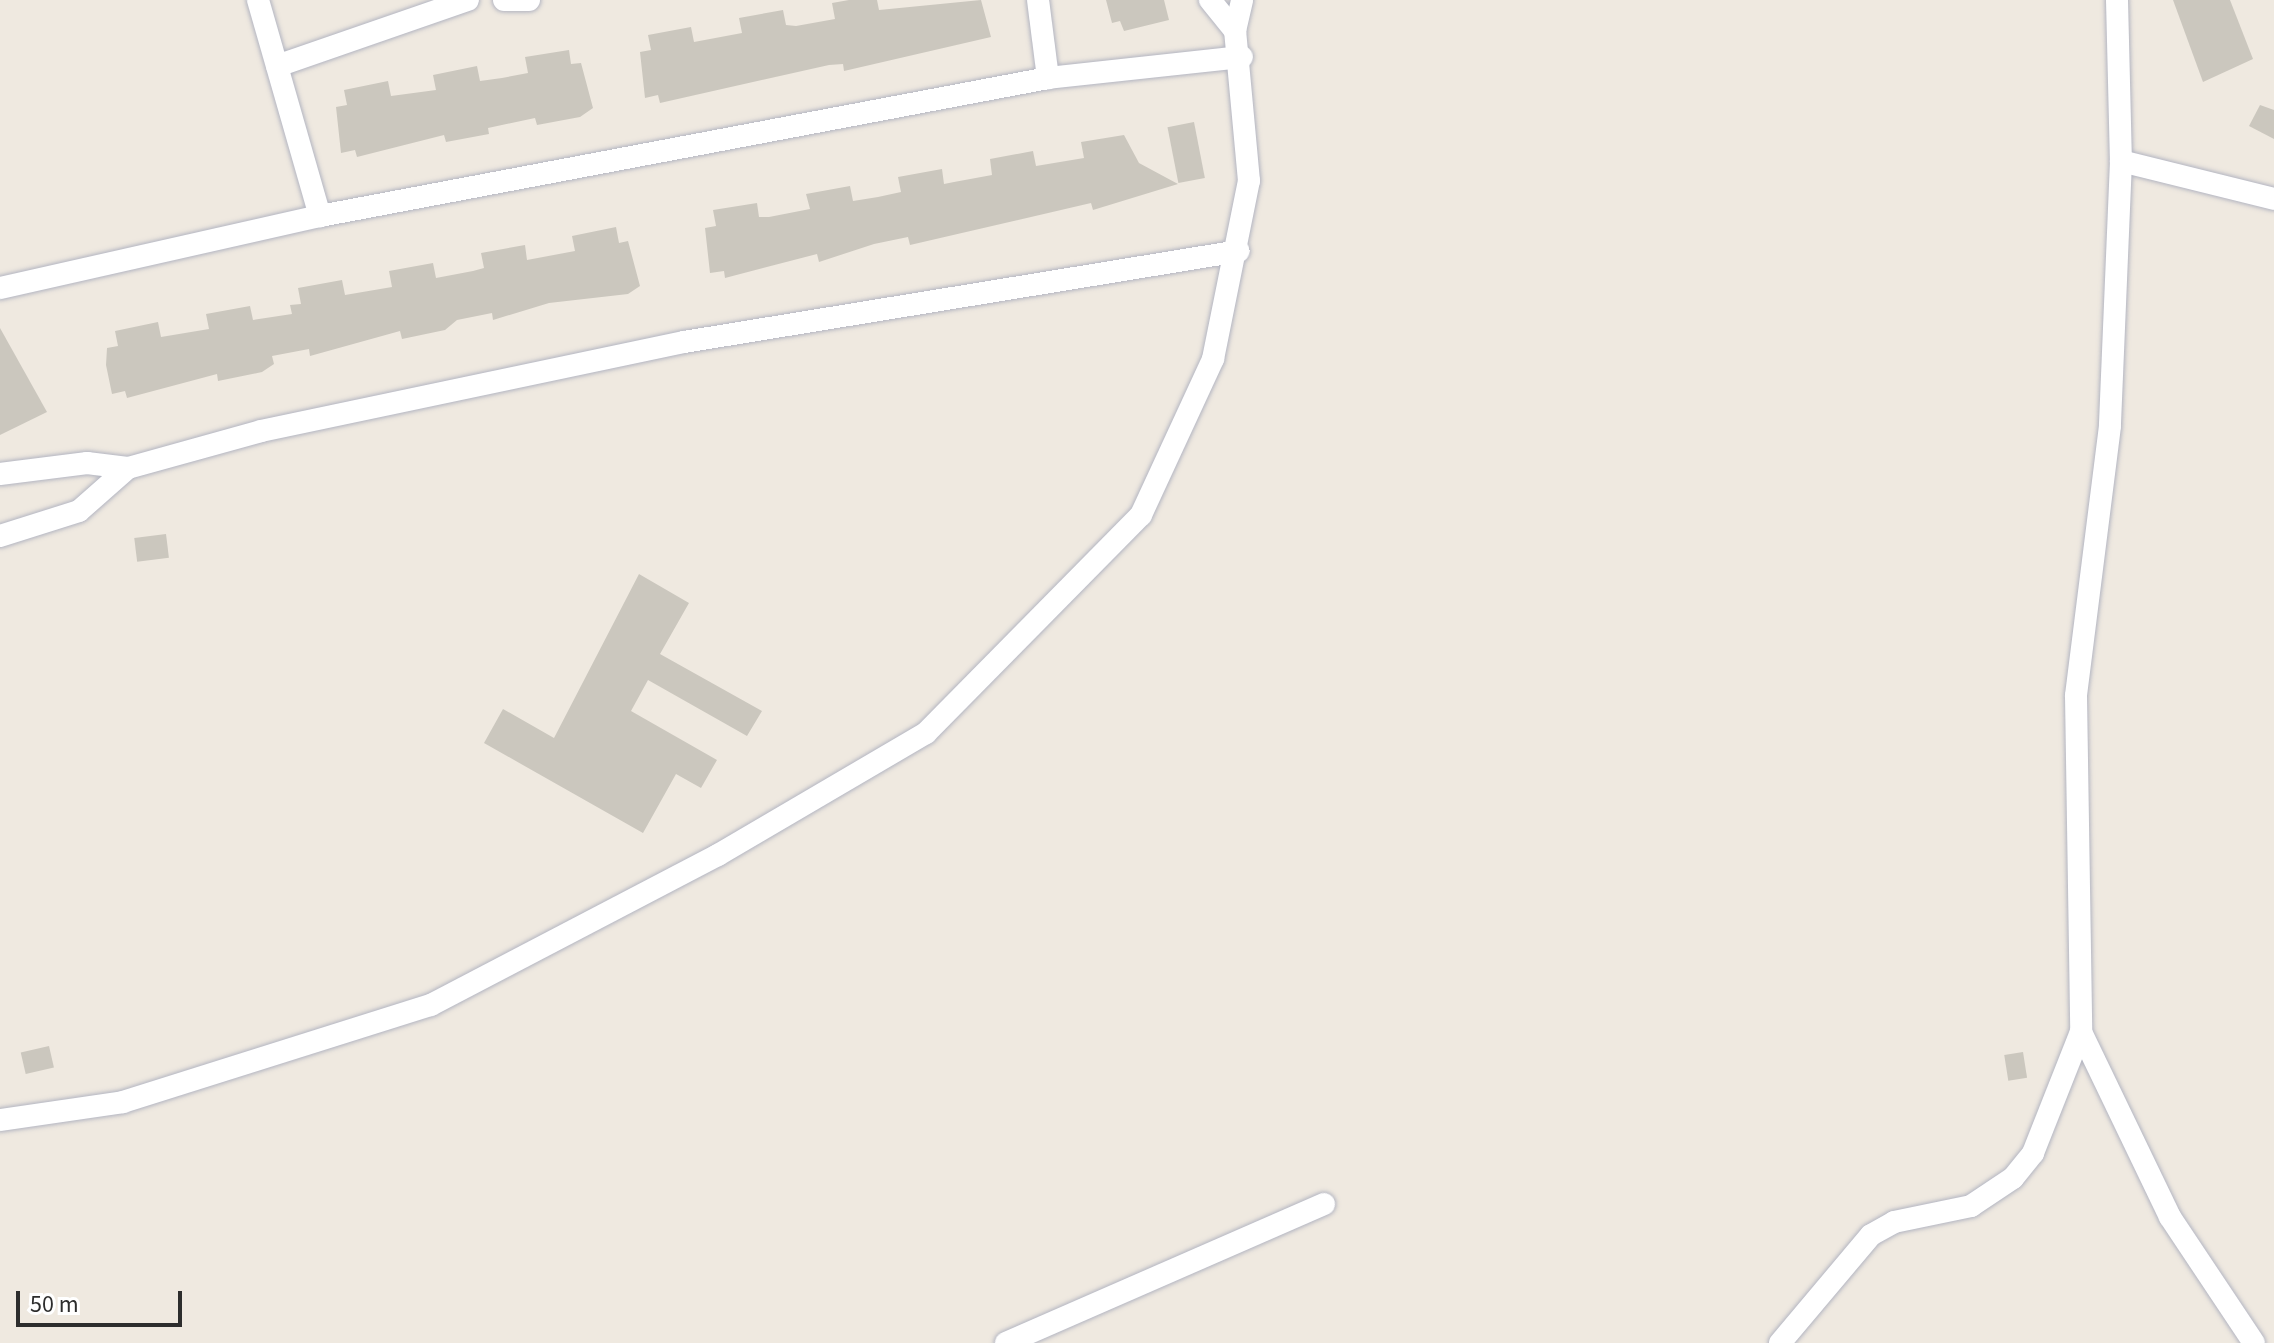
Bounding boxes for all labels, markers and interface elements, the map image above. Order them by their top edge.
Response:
scale bar [20,1275,186,1325]
text: 50 m [30,1287,79,1322]

